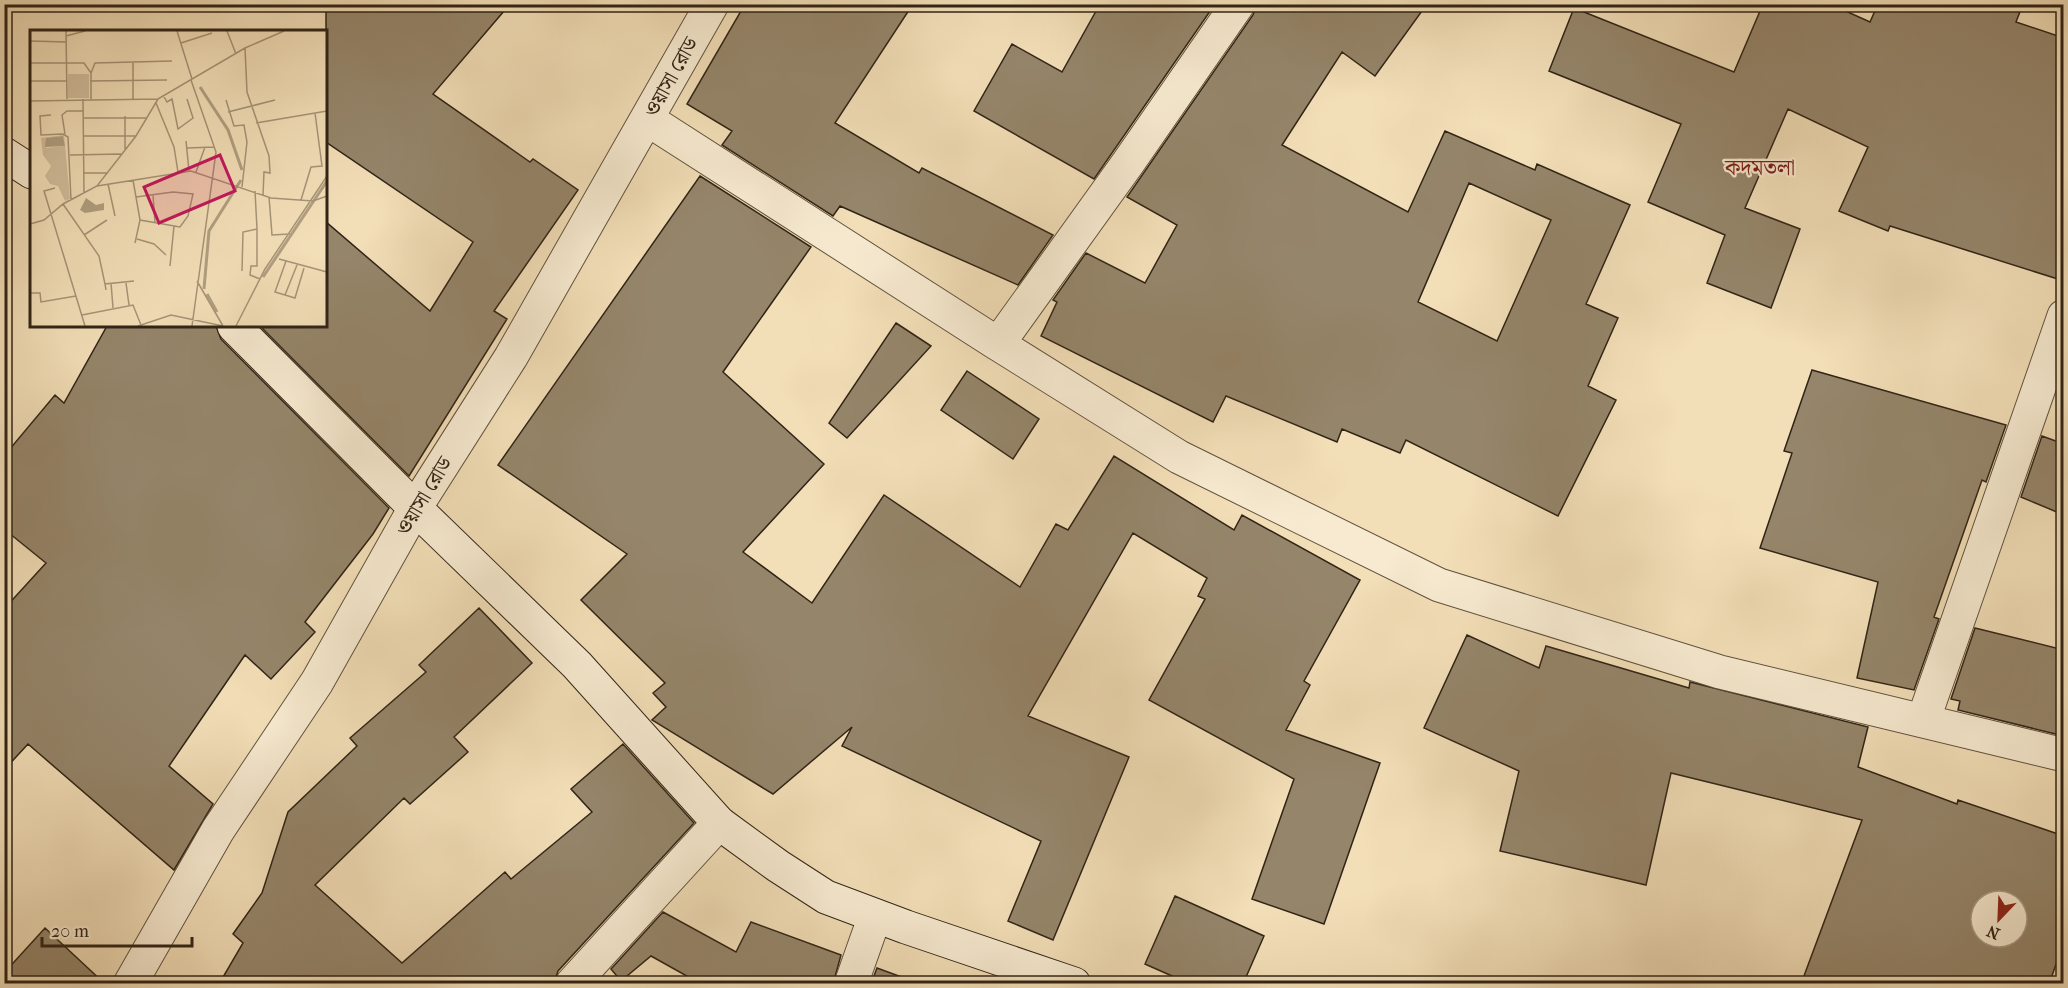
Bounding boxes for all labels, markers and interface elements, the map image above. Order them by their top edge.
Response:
inset map [30,30,327,327]
street label: ওয়াসা রোড [639,32,703,121]
district label: কদমতলা [1724,155,1795,181]
street label: ওয়াসা রোড [391,451,457,540]
north arrow [1969,889,2029,949]
scale bar [42,910,192,948]
text: 20 m [51,921,89,942]
text: N [1983,921,2003,943]

